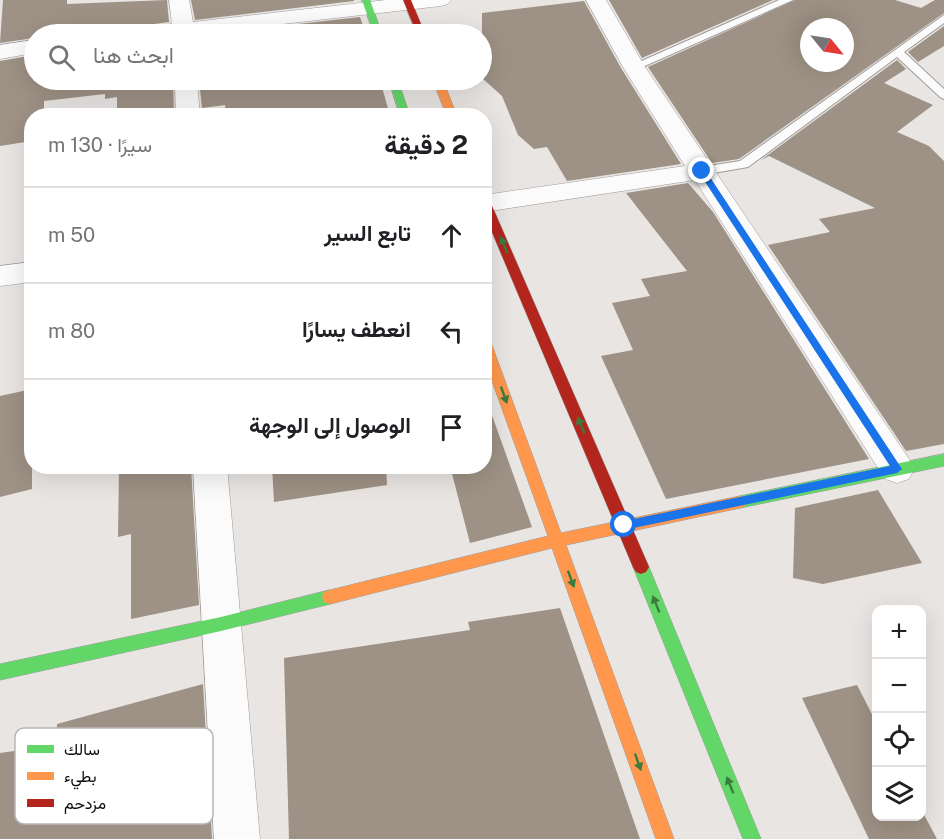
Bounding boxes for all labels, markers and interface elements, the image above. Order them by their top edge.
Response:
north arrow [800,18,854,72]
search box [24,24,492,90]
icon: search [45,41,78,74]
text: ابحث هنا [93,42,174,68]
text: 2 دقيقة [384,129,468,160]
text: سيرًا · 130 m [48,133,152,157]
route end [688,157,714,183]
icon: ahead [435,219,468,252]
text: تابع السير [324,220,411,246]
text: 50 m [48,223,95,247]
one-way arrow [499,236,509,254]
icon: left [435,315,468,348]
text: انعطف يسارًا [302,316,411,342]
text: 80 m [48,319,95,343]
one-way arrow [500,387,510,405]
icon: arrive [435,411,468,444]
text: الوصول إلى الوجهة [249,412,411,438]
one-way arrow [576,415,586,433]
route start [610,511,636,537]
one-way arrow [567,570,577,588]
one-way arrow [651,595,661,613]
map controls [872,605,926,821]
button: + [872,605,926,659]
button: − [872,659,926,713]
button: locate [872,713,926,767]
legend [15,728,213,824]
text: سالك [64,740,100,759]
one-way arrow [633,753,643,771]
text: بطيء [64,767,96,790]
button: layers [872,767,926,821]
one-way arrow [725,776,734,794]
text: مزدحم [64,794,106,814]

